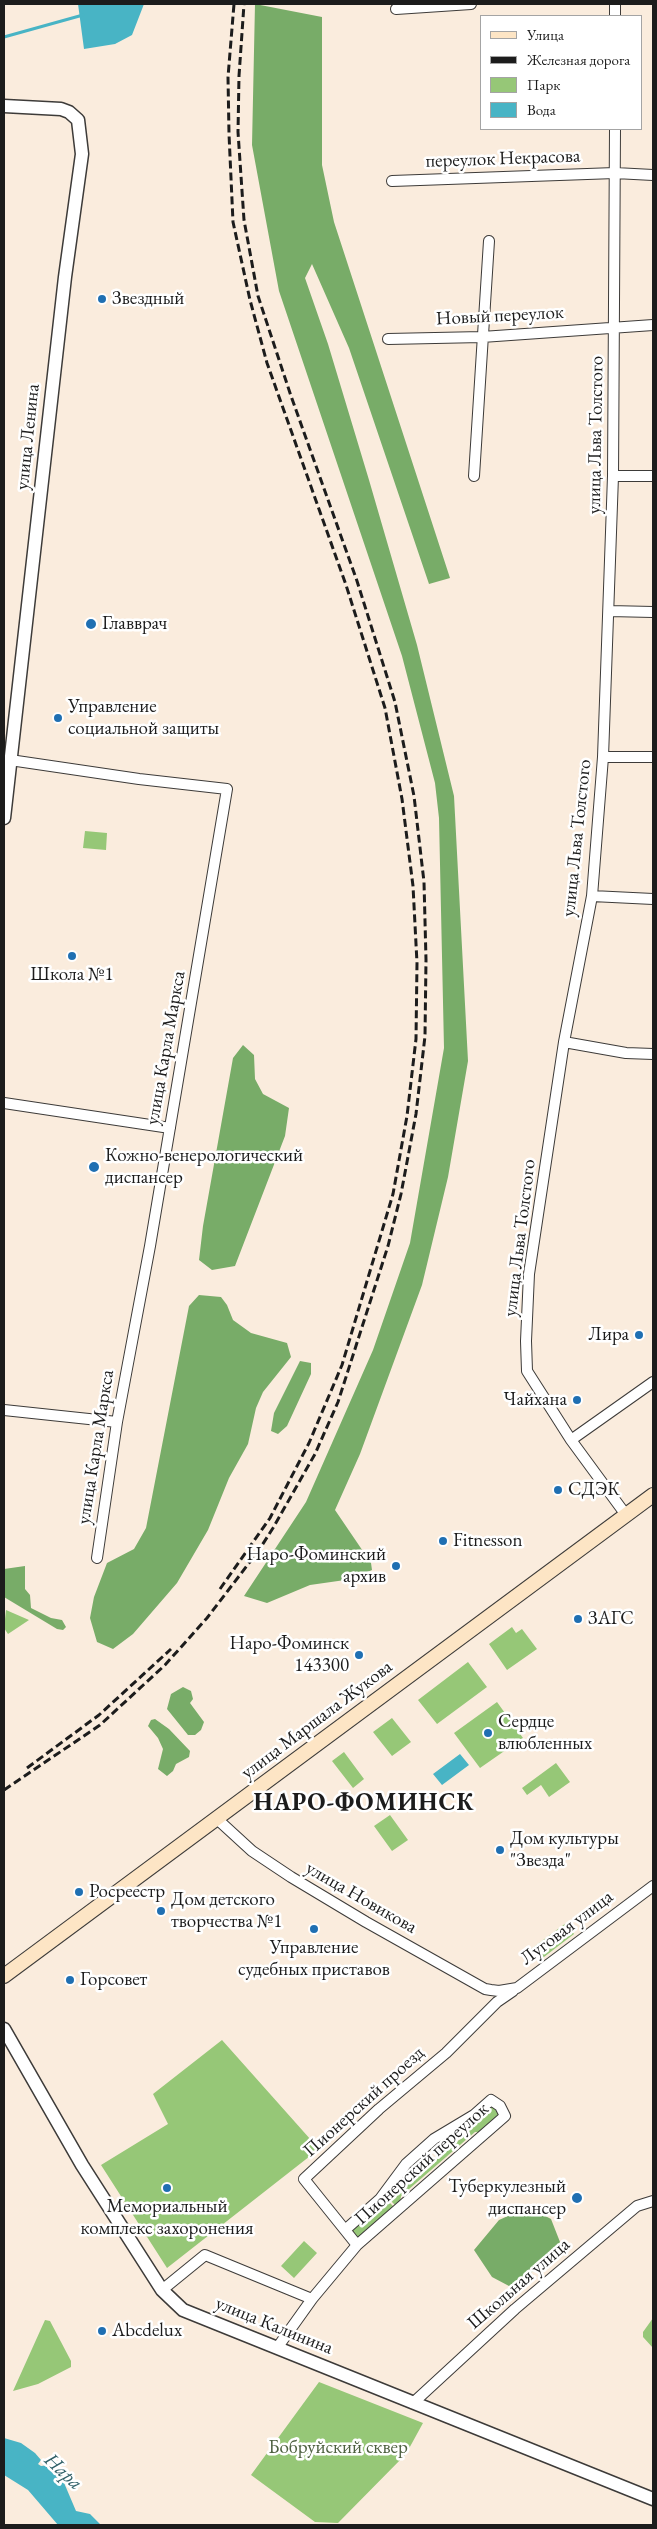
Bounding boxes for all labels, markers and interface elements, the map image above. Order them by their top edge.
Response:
legend [480,15,642,130]
text: Улица [527,25,564,44]
text: Железная дорога [527,50,630,69]
text: Парк [527,75,560,94]
text: Вода [527,100,556,119]
street label: переулок Некрасова [425,145,581,173]
place label: Звездный [112,288,184,310]
marker: Звездный [96,293,108,305]
street label: Новый переулок [435,301,565,331]
street label: улица Льва Толстого [583,356,609,514]
street label: улица Ленина [11,383,45,491]
place label: Главврач [102,613,167,635]
marker: Главврач [84,617,98,631]
place label: Управление социальной защиты [68,696,219,740]
marker: Управление социальной защиты [52,712,64,724]
street label: улица Льва Толстого [557,758,597,918]
marker: Школа №1 [66,950,78,962]
place label: Школа №1 [30,964,114,986]
street label: улица Карла Маркса [141,969,191,1127]
place label: Кожно-венерологический диспансер [105,1145,303,1189]
street label: улица Льва Толстого [499,1158,541,1318]
marker: Кожно-венерологический диспансер [87,1160,101,1174]
place label: Лира [588,1324,629,1346]
marker: Лира [633,1329,645,1341]
street label: улица Карла Маркса [73,1368,119,1526]
place label: Чайхана [504,1389,567,1411]
marker: Чайхана [571,1394,583,1406]
place label: СДЭК [568,1479,620,1501]
marker: СДЭК [552,1484,564,1496]
place label: Fitnesson [453,1530,523,1552]
marker: Fitnesson [437,1535,449,1547]
place label: Наро-Фоминский архив [246,1544,386,1588]
marker: Наро-Фоминский архив [390,1560,402,1572]
place label: ЗАГС [588,1608,634,1630]
marker: ЗАГС [572,1613,584,1625]
place label: Наро-Фоминск 143300 [230,1633,349,1677]
marker: Наро-Фоминск 143300 [353,1649,365,1661]
street label: улица Маршала Жукова [237,1656,397,1784]
place label: Сердце влюбленных [498,1711,592,1755]
marker: Сердце влюбленных [482,1727,494,1739]
district label: НАРО-ФОМИНСК [252,1789,476,1817]
place label: Дом культуры "Звезда" [510,1828,619,1872]
marker: Дом культуры "Звезда" [494,1844,506,1856]
street label: улица Новикова [301,1857,421,1939]
place label: Росреестр [89,1881,165,1903]
marker: Росреестр [73,1886,85,1898]
street label: Луговая улица [516,1886,618,1970]
place label: Дом детского творчества №1 [171,1889,282,1933]
marker: Дом детского творчества №1 [155,1905,167,1917]
marker: Управление судебных приставов [308,1923,320,1935]
place label: Управление судебных приставов [238,1937,390,1981]
place label: Горсовет [80,1969,147,1991]
marker: Горсовет [64,1974,76,1986]
street label: Пионерский проезд [299,2042,429,2162]
street label: Пионерский переулок [350,2098,494,2230]
place label: Туберкулезный диспансер [448,2176,566,2220]
marker: Мемориальный комплекс захоронения [161,2182,173,2194]
marker: Туберкулезный диспансер [570,2191,584,2205]
place label: Мемориальный комплекс захоронения [80,2196,254,2240]
street label: Школьная улица [463,2233,575,2335]
street label: улица Калинина [212,2292,336,2360]
place label: Abcdelux [112,2320,182,2342]
marker: Abcdelux [96,2325,108,2337]
park label: Бобруйский сквер [268,2437,408,2459]
water label: Нара [39,2448,87,2496]

